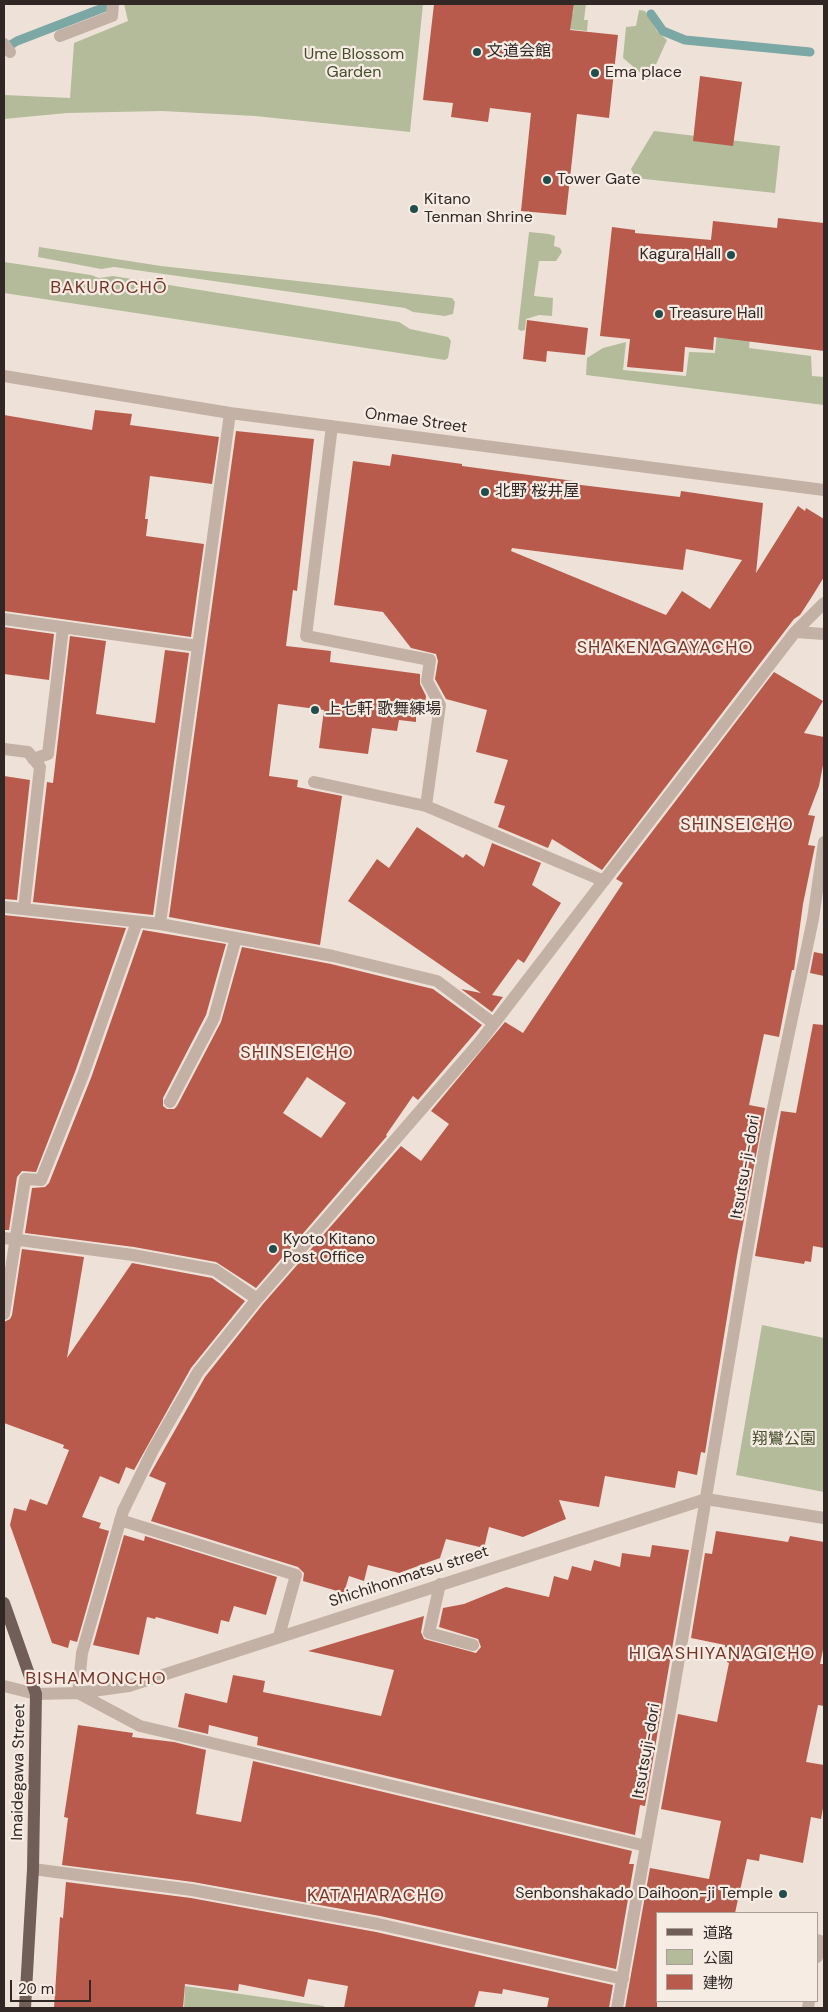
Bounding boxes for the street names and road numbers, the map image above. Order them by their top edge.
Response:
street label: Onmae Street [364,404,468,438]
street label: Itsutsu-ji-dori [727,1114,765,1220]
street label: Shichihonmatsu street [327,1542,491,1612]
street label: Itsutsuji-dori [629,1702,665,1800]
street label: Imaidegawa Street [8,1703,30,1841]

